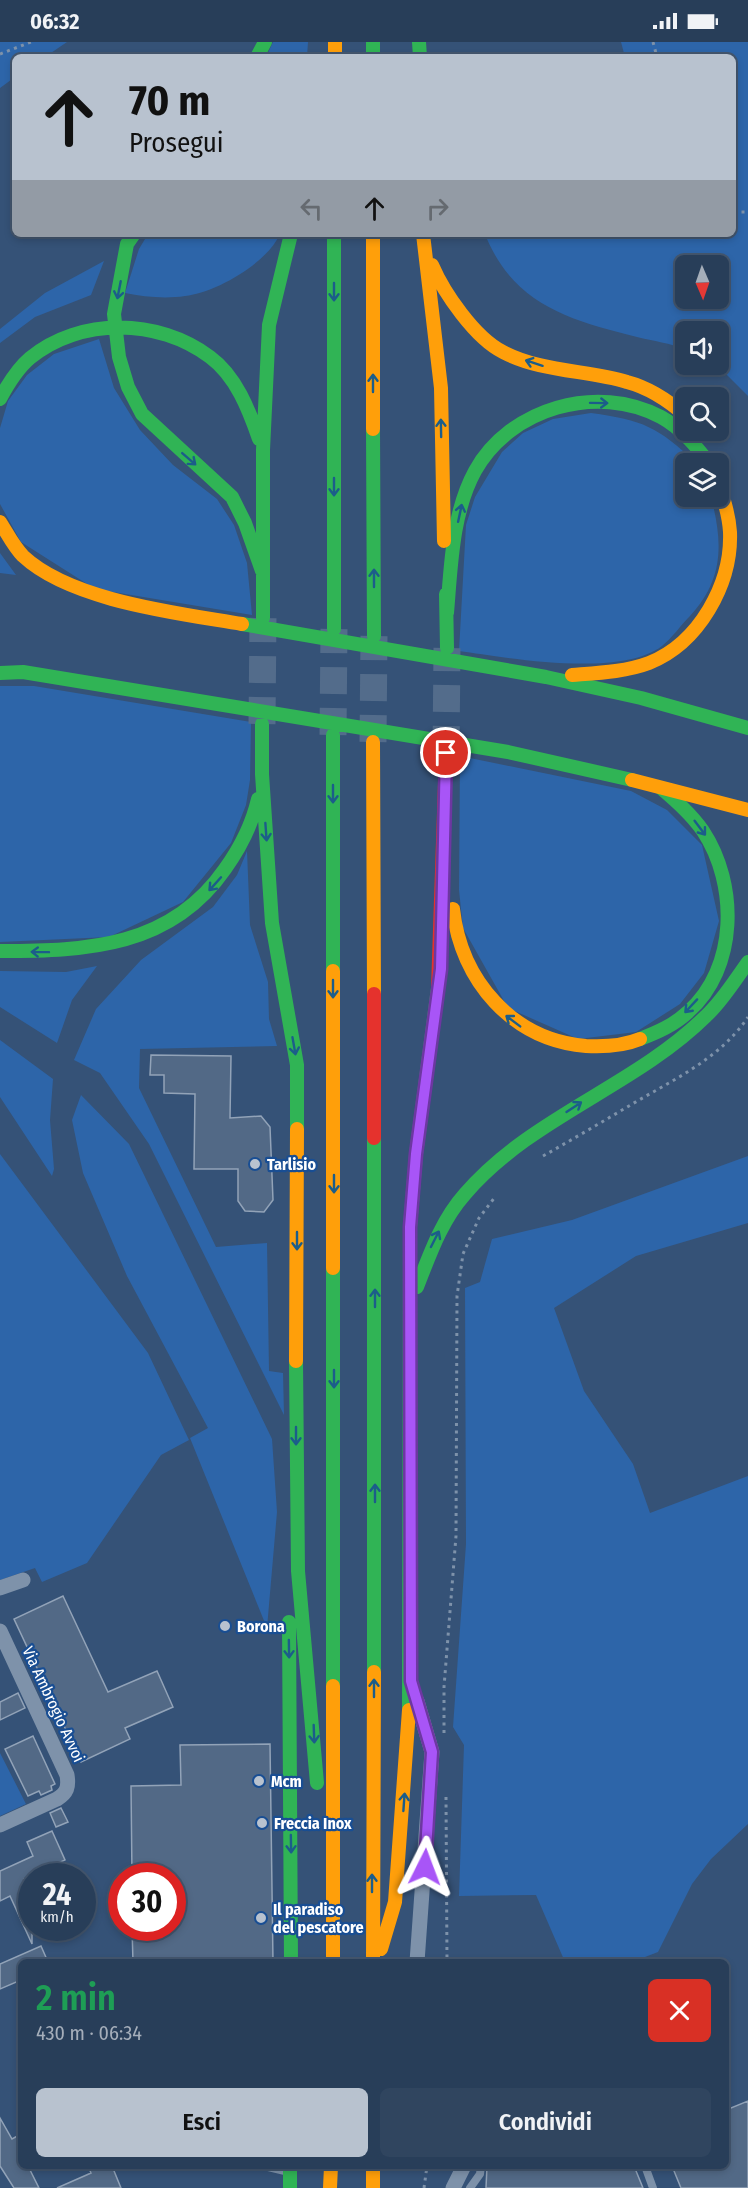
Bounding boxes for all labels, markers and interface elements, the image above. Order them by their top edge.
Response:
text: 06:32 [30,8,79,35]
text: 70 m [129,76,210,126]
icon: ahead [30,78,108,156]
text: Prosegui [129,127,224,159]
icon: left [295,192,328,225]
icon: ahead [358,192,391,225]
icon: right [421,192,454,225]
north arrow [675,255,729,309]
map controls [675,255,729,507]
one-way arrow [113,279,124,299]
one-way arrow [328,282,340,302]
button: sound [675,321,729,375]
one-way arrow [525,357,544,368]
one-way arrow [367,373,379,393]
button: search [675,387,729,441]
one-way arrow [588,397,608,408]
one-way arrow [436,419,447,439]
one-way arrow [181,452,196,466]
button: layers [675,453,729,507]
one-way arrow [328,477,340,497]
one-way arrow [455,504,466,524]
one-way arrow [368,568,379,588]
pin [420,727,471,778]
icon: arrive [429,736,462,769]
one-way arrow [327,783,339,803]
one-way arrow [693,819,706,835]
one-way arrow [260,822,271,842]
one-way arrow [208,876,222,891]
one-way arrow [30,946,50,958]
one-way arrow [328,978,339,998]
one-way arrow [684,999,698,1014]
one-way arrow [506,1014,522,1027]
one-way arrow [289,1036,300,1055]
one-way arrow [565,1101,582,1113]
place label: Tarlisio [267,1155,317,1174]
marker: Tarlisio [248,1157,262,1171]
one-way arrow [328,1173,340,1193]
one-way arrow [291,1230,303,1250]
one-way arrow [430,1231,441,1249]
one-way arrow [369,1288,381,1308]
one-way arrow [328,1368,340,1388]
one-way arrow [290,1425,301,1445]
one-way arrow [369,1483,381,1503]
place label: Borona [237,1617,285,1636]
marker: Borona [218,1619,232,1633]
one-way arrow [283,1639,295,1659]
street label: Via Ambrogio Avvoi [18,1643,89,1765]
one-way arrow [368,1678,380,1698]
one-way arrow [308,1723,320,1743]
place label: Mcm [271,1772,302,1791]
marker: Mcm [252,1774,266,1788]
one-way arrow [398,1792,409,1812]
place label: Freccia Inox [274,1814,352,1833]
marker: Freccia Inox [255,1816,269,1830]
one-way arrow [285,1834,297,1854]
position arrow [393,1835,457,1899]
speed limit sign: 30 [108,1863,186,1941]
one-way arrow [366,1873,378,1893]
text: 24 [43,1877,71,1913]
place label: Il paradiso del pescatore [273,1900,364,1937]
text: km/h [40,1908,74,1926]
marker: Il paradiso del pescatore [254,1911,268,1925]
text: 2 min [36,1976,116,2020]
button: close [648,1979,711,2042]
text: 430 m · 06:34 [36,2021,142,2045]
button: Esci [36,2088,368,2157]
button: Condividi [380,2088,711,2157]

